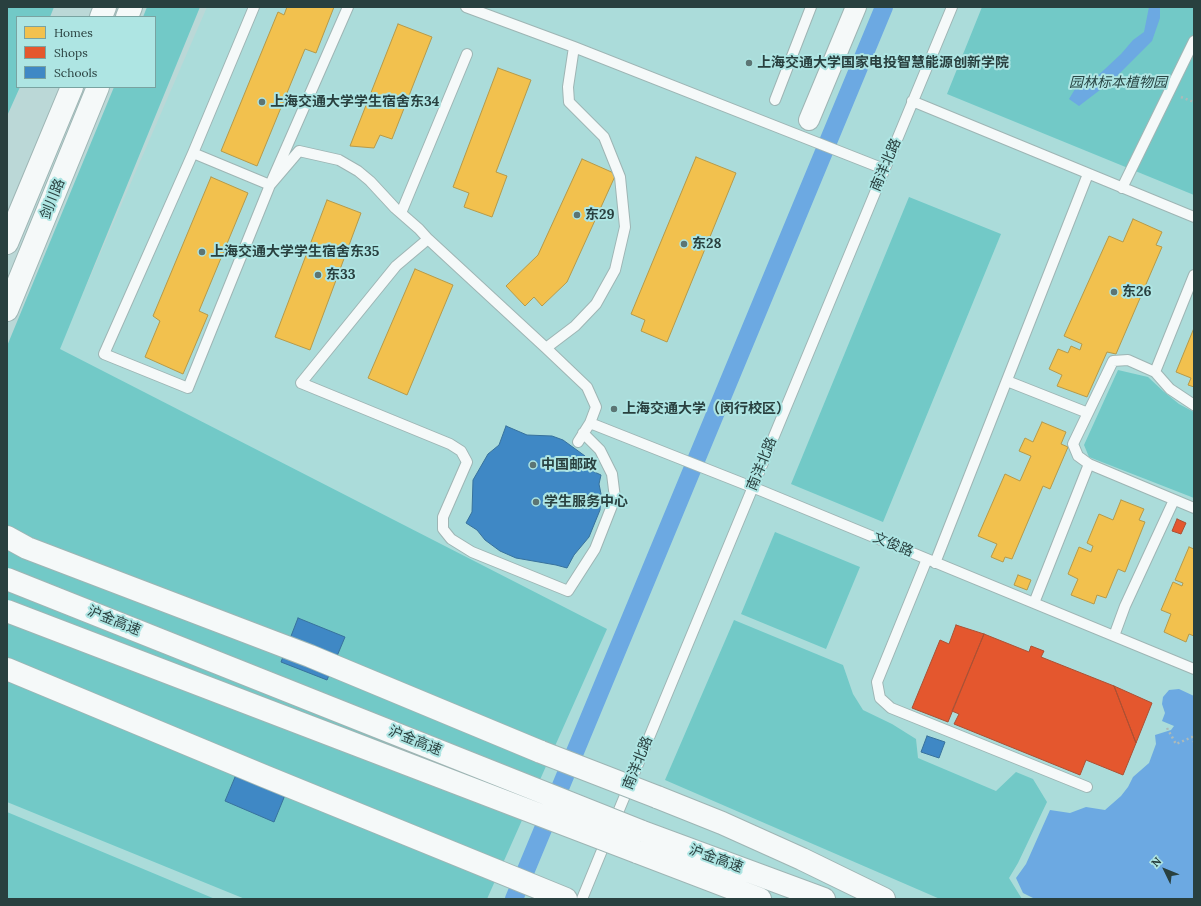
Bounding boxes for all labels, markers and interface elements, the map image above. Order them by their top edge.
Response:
legend [16,16,156,88]
text: Homes [54,25,93,40]
text: Shops [54,45,88,60]
place label: 上海交通大学国家电投智慧能源创新学院 [757,55,1009,71]
marker: 上海交通大学国家电投智慧能源创新学院 [744,58,754,68]
text: Schools [54,65,97,80]
park label: 园林标本植物园 [1069,75,1167,91]
place label: 上海交通大学学生宿舍东34 [270,94,439,110]
marker: 上海交通大学学生宿舍东34 [257,97,267,107]
street label: 南洋北路 [867,136,905,194]
street label: 剑川路 [37,176,69,222]
place label: 东29 [585,207,615,223]
marker: 东29 [572,210,582,220]
place label: 东28 [692,236,721,252]
marker: 东28 [679,239,689,249]
place label: 上海交通大学学生宿舍东35 [210,244,379,260]
marker: 上海交通大学学生宿舍东35 [197,247,207,257]
place label: 东33 [326,267,356,283]
marker: 东33 [313,270,323,280]
place label: 东26 [1122,284,1152,300]
marker: 东26 [1109,287,1119,297]
place label: 上海交通大学（闵行校区） [622,401,790,417]
marker: 上海交通大学（闵行校区） [609,404,619,414]
street label: 南洋北路 [744,435,780,493]
place label: 中国邮政 [541,457,597,473]
marker: 中国邮政 [528,460,538,470]
place label: 学生服务中心 [544,494,628,510]
marker: 学生服务中心 [531,497,541,507]
street label: 文俊路 [870,529,916,561]
street label: 沪金高速 [85,603,143,639]
street label: 沪金高速 [386,723,444,759]
street label: 南洋北路 [620,734,656,792]
street label: 沪金高速 [687,842,745,876]
north arrow [1145,850,1185,890]
text: N [1148,854,1164,870]

